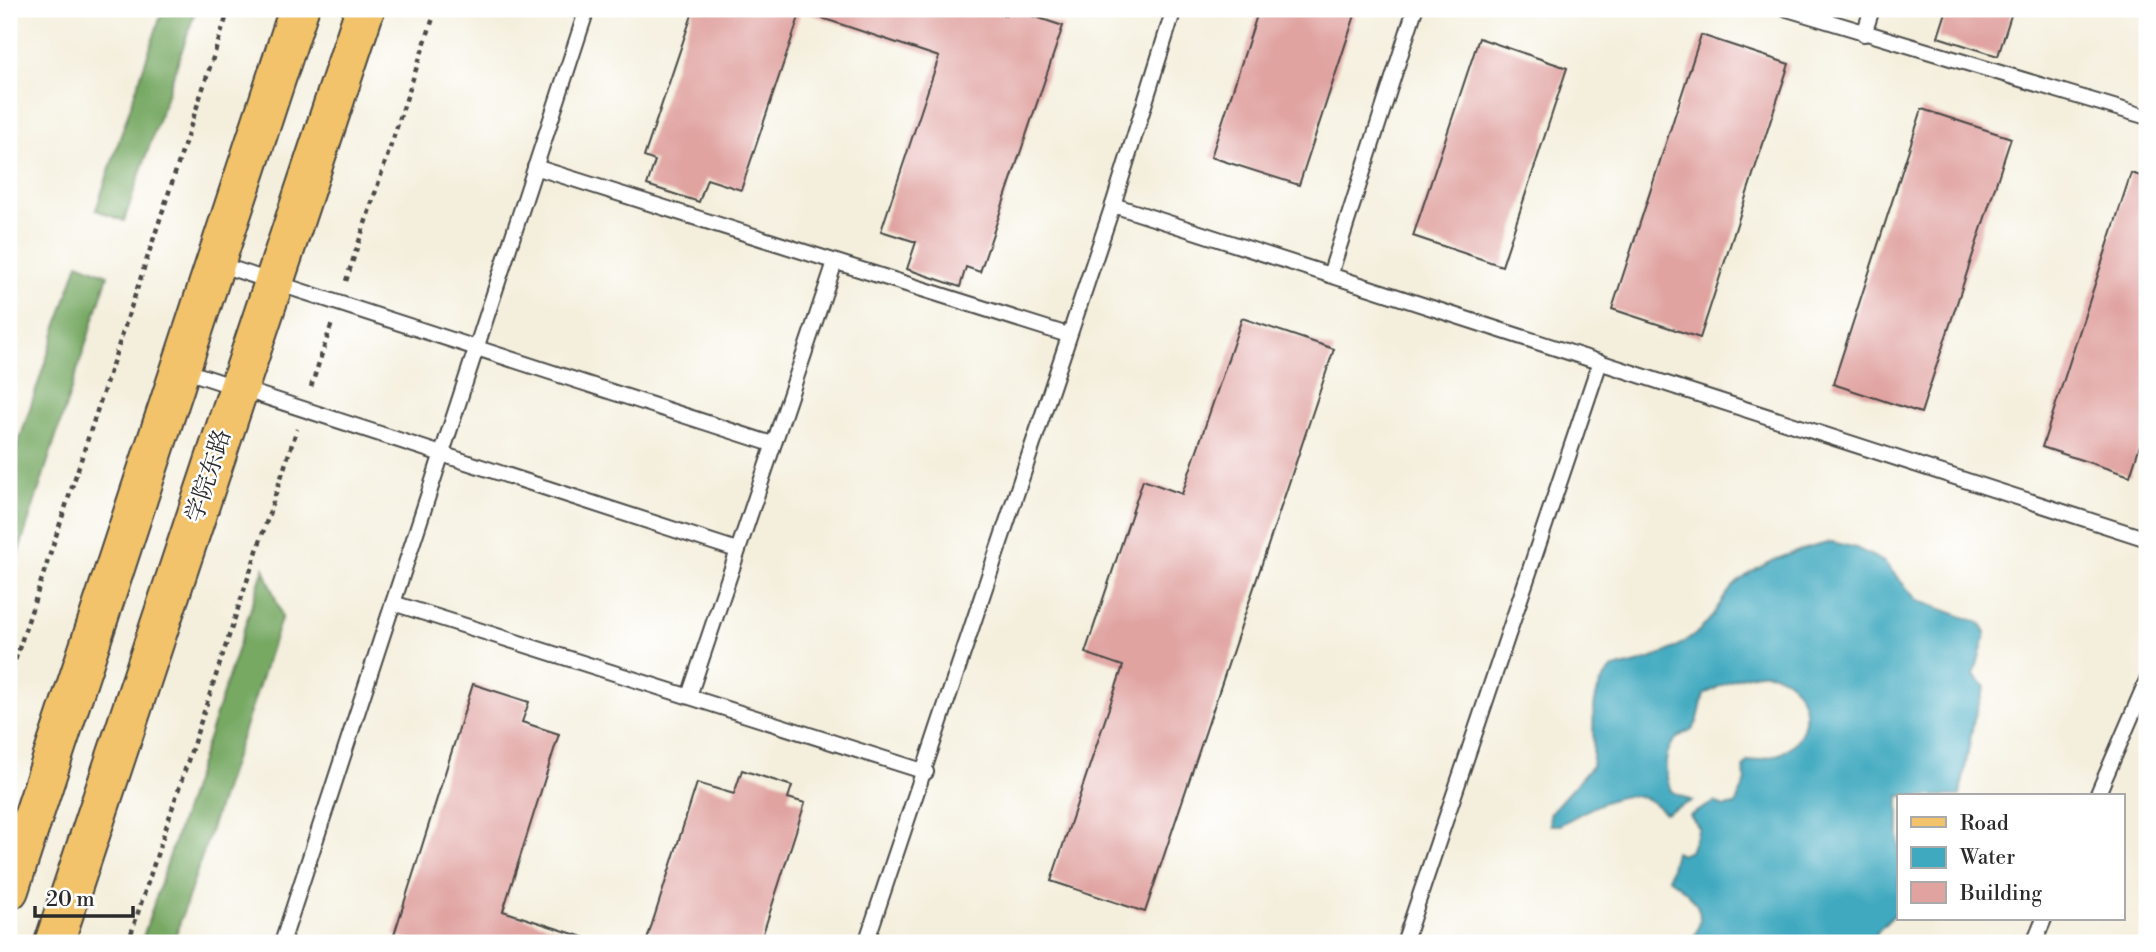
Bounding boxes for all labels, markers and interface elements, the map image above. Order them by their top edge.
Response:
street label: 学院东路 [180,426,238,526]
legend [1897,794,2124,920]
text: Road [1960,811,2009,837]
text: Water [1959,845,2015,871]
scale bar [35,875,133,919]
text: Building [1959,881,2042,907]
text: 20 m [46,887,95,913]

